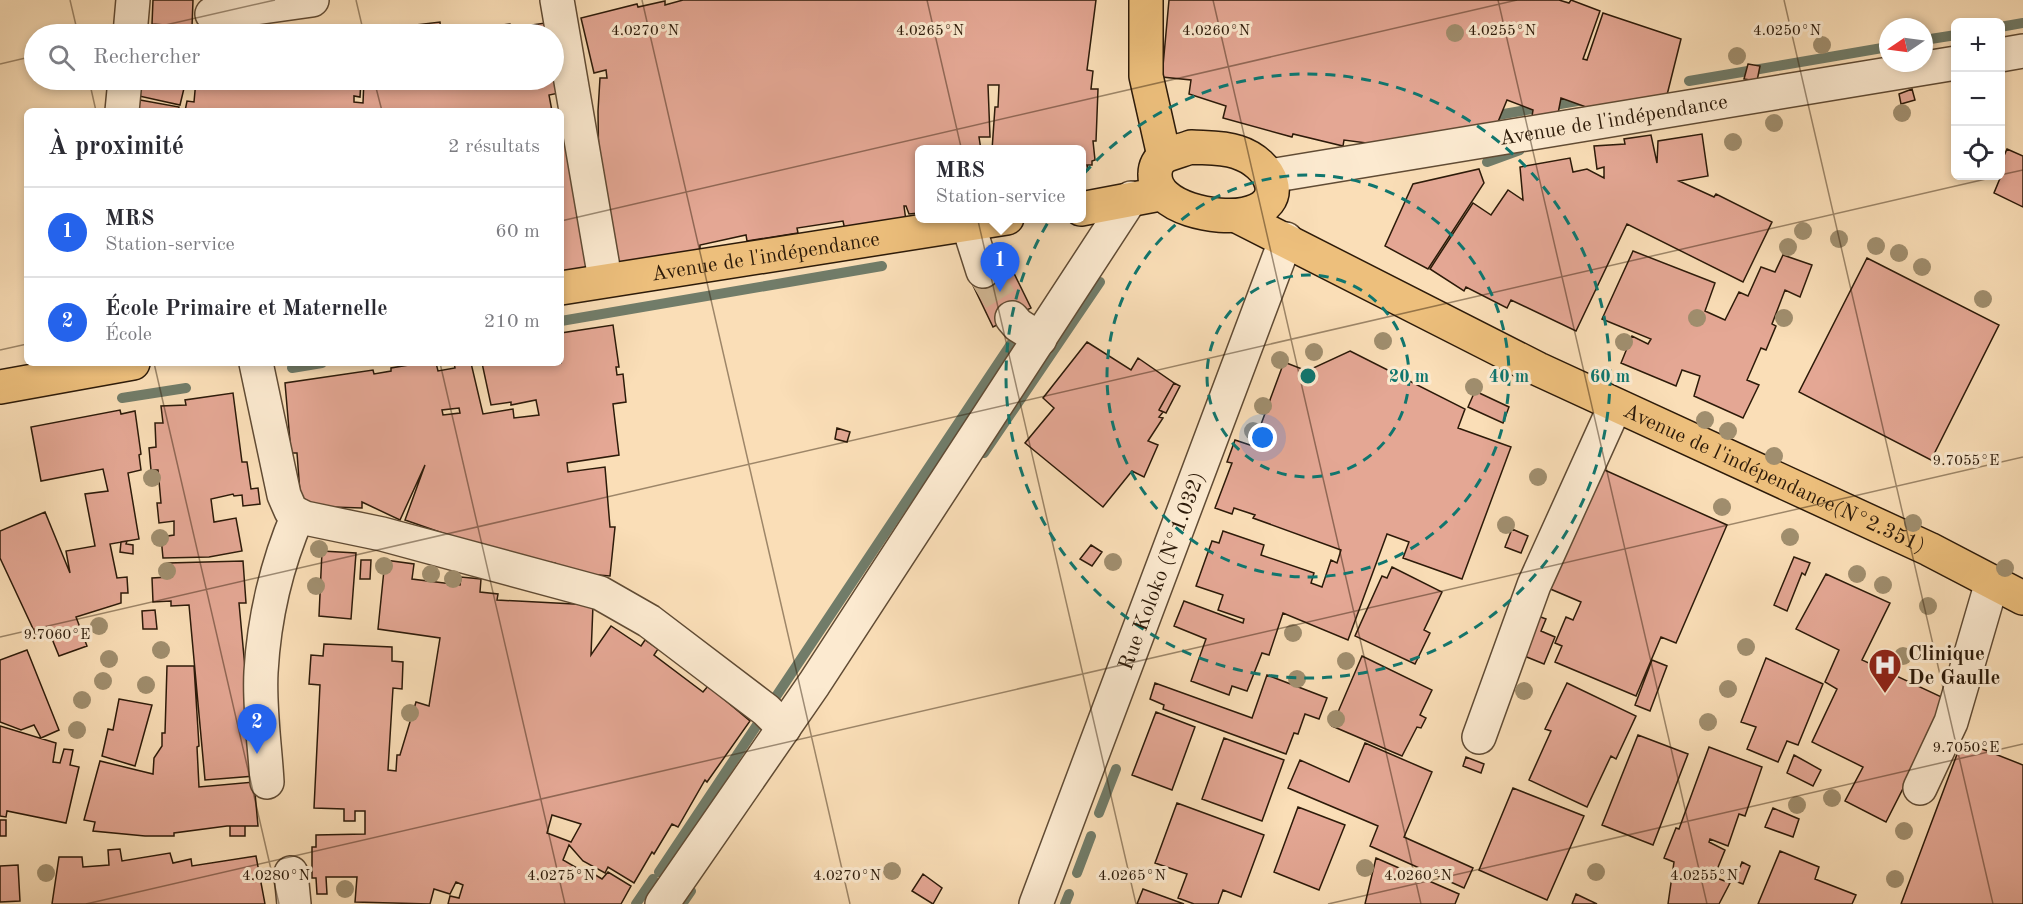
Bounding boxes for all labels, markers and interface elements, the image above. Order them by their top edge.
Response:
north arrow [1879,18,1933,72]
map controls [1951,18,2005,180]
button: + [1951,18,2005,72]
search box [24,24,564,90]
text: 4.0270°N [611,24,679,39]
text: 4.0265°N [896,24,964,39]
text: 4.0260°N [1182,24,1250,39]
text: 4.0255°N [1468,24,1536,39]
text: 4.0250°N [1753,24,1821,39]
icon: search [45,41,78,74]
text: Rechercher [93,46,200,68]
button: − [1951,72,2005,126]
street label: Avenue de l'indépendance [1498,92,1729,150]
button: locate [1951,126,2005,180]
text: À proximité [48,134,184,160]
text: 2 résultats [448,137,540,157]
popup [915,145,1086,223]
text: MRS [936,160,985,182]
text: Station-service [936,187,1065,207]
text: MRS [105,208,154,230]
text: 1 [62,222,73,242]
text: 60 m [495,222,540,242]
street label: Avenue de l'indépendance [650,229,881,286]
text: Station-service [105,235,235,255]
pin: 1 [980,242,1020,292]
text: École Primaire et Maternelle [105,298,388,320]
text: 2 [62,312,73,332]
text: 210 m [484,312,540,332]
text: École [105,325,152,345]
centre of rings [1298,366,1318,386]
text: 20 m [1389,368,1429,386]
text: 40 m [1489,368,1529,386]
text: 60 m [1590,368,1630,386]
street label: Avenue de l'indépendance(N°2.351) [1620,401,1928,558]
your location [1248,423,1277,452]
text: 9.7055°E [1933,454,1999,469]
street label: Rue Koloko (N°1.032) [1116,469,1209,673]
text: 9.7060°E [24,628,90,643]
place label: Clinique De Gaulle [1908,644,2000,689]
hospital icon: Clinique De Gaulle [1867,647,1903,694]
pin: 2 [238,704,276,754]
text: 9.7050°E [1933,741,1999,756]
text: 4.0280°N [242,869,310,884]
text: 4.0275°N [527,869,595,884]
text: 4.0270°N [813,869,881,884]
text: 4.0265°N [1098,869,1166,884]
text: 4.0260°N [1384,869,1452,884]
text: 4.0255°N [1670,869,1738,884]

